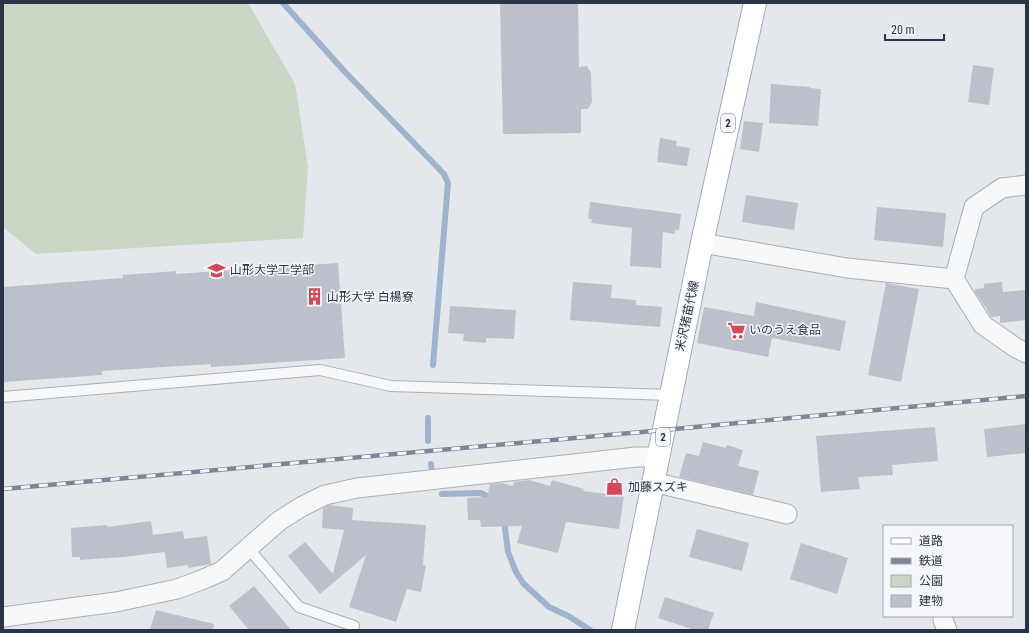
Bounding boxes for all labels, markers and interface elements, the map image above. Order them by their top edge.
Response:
scale bar [885,16,944,42]
text: 20 m [891,23,915,37]
road number: 2 [721,114,735,132]
school or university icon: 山形大学工学部 [207,260,227,280]
place label: 山形大学工学部 [230,263,314,277]
street label: 米沢猪苗代線 [673,279,701,353]
building icon: 山形大学 白楊寮 [304,287,324,307]
place label: 山形大学 白楊寮 [327,290,414,304]
supermarket icon: いのうえ食品 [726,320,746,340]
place label: いのうえ食品 [749,323,821,337]
road number: 2 [656,428,670,446]
shop icon: 加藤スズキ [605,477,625,497]
place label: 加藤スズキ [628,480,688,494]
legend [883,525,1013,617]
text: 道路 [919,534,943,548]
text: 鉄道 [919,554,943,568]
text: 公園 [919,574,943,588]
text: 建物 [919,594,943,608]

